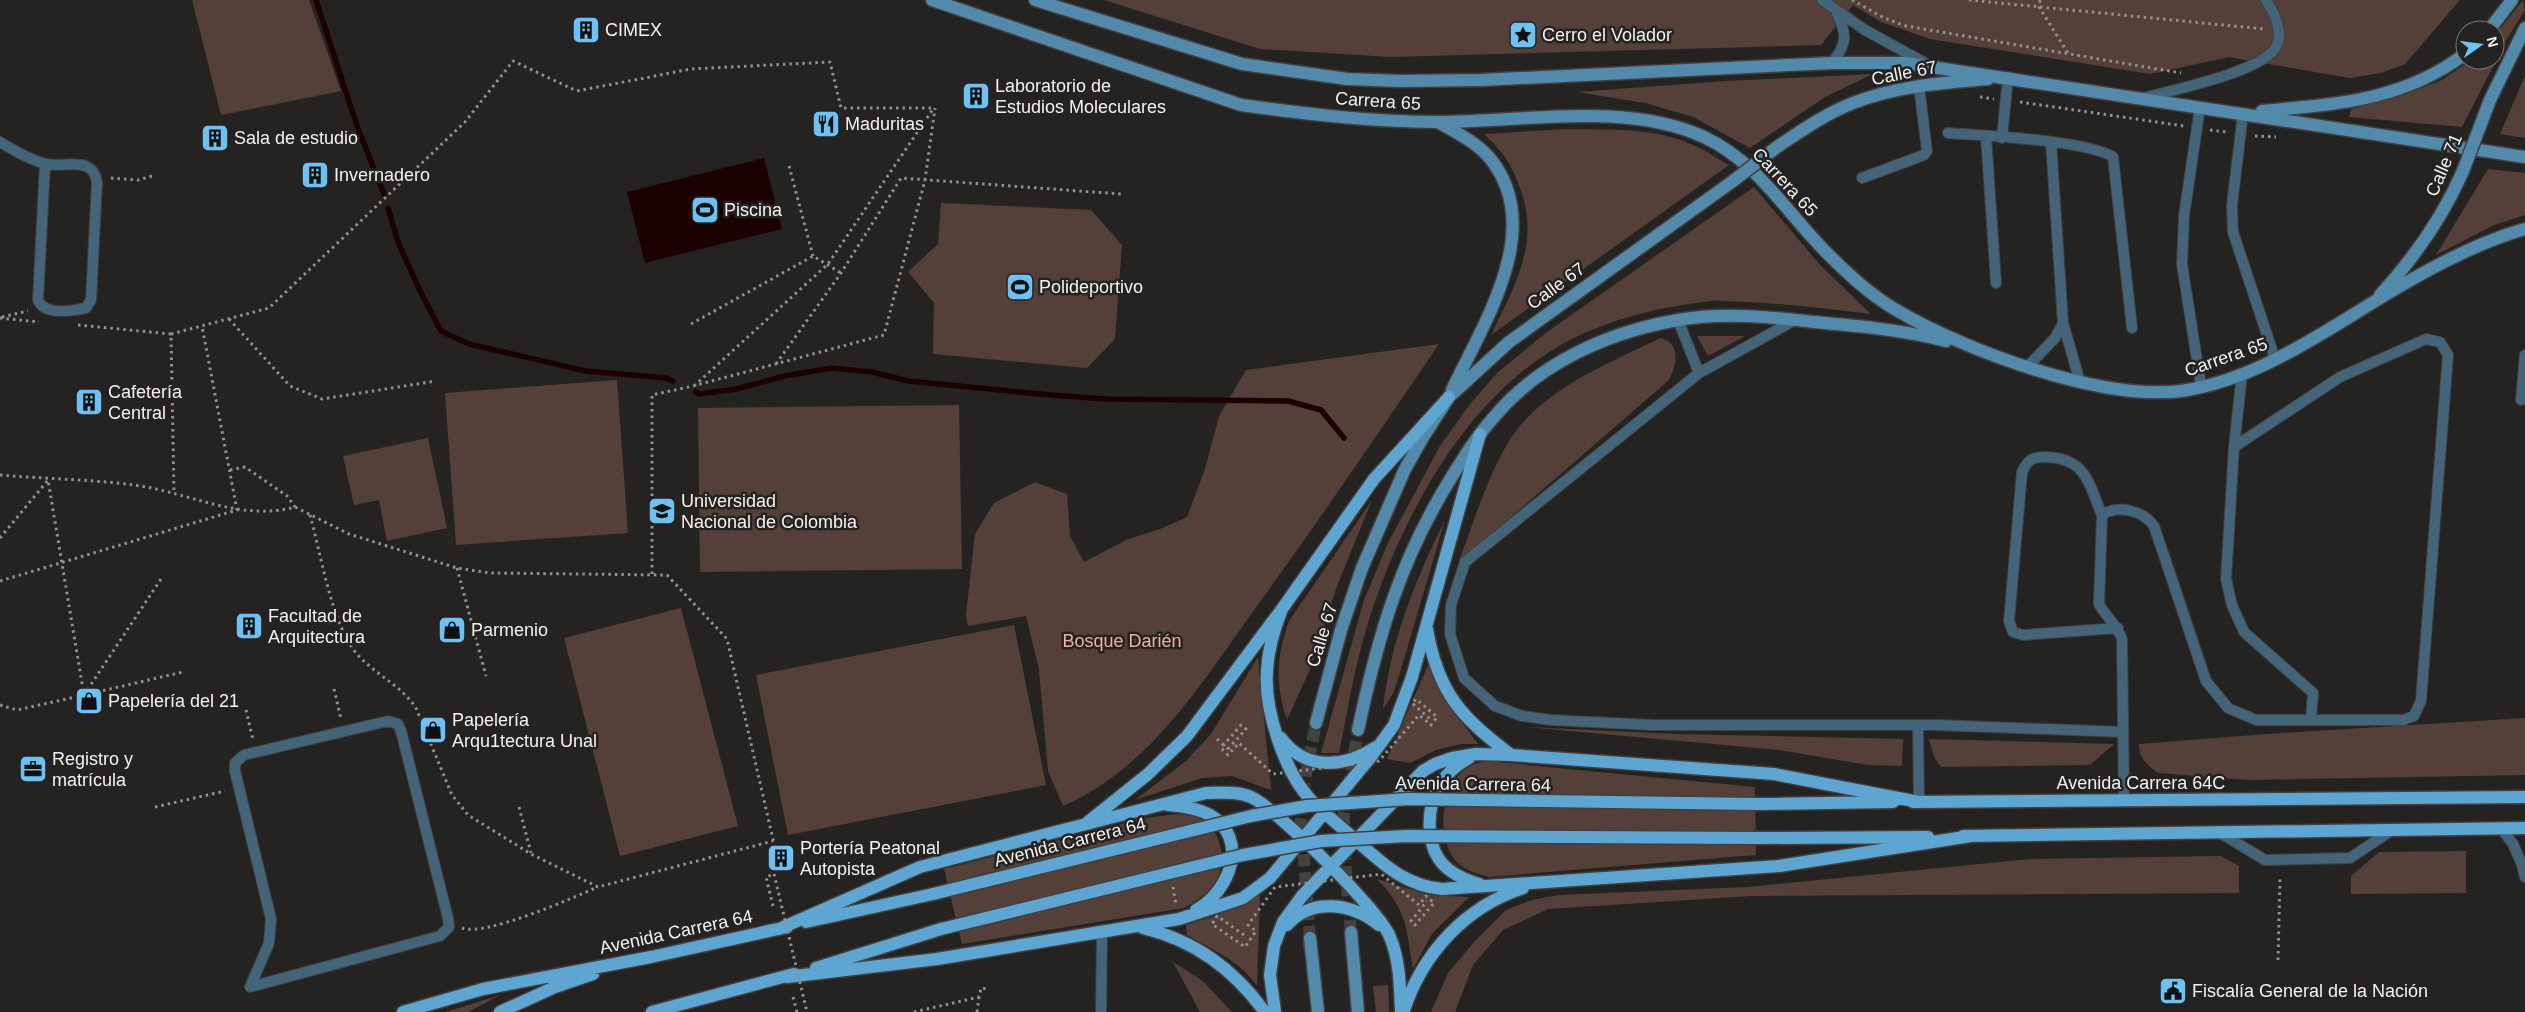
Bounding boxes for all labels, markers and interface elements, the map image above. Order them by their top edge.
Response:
building icon: CIMEX [571,15,601,45]
place label: CIMEX [605,20,662,40]
place icon: Cerro el Volador [1508,20,1538,50]
north arrow [2455,20,2505,70]
place label: Cerro el Volador [1542,25,1672,45]
text: N [2484,35,2502,49]
street label: Calle 67 [1870,57,1938,89]
place label: Laboratorio de Estudios Moleculares [995,76,1166,117]
building icon: Laboratorio de Estudios Moleculares [961,81,991,111]
street label: Carrera 65 [1334,88,1422,114]
restaurant icon: Maduritas [811,109,841,139]
place label: Maduritas [845,114,924,134]
building icon: Sala de estudio [200,123,230,153]
place label: Sala de estudio [234,128,358,148]
street label: Calle 71 [2422,131,2466,199]
street label: Carrera 65 [1748,144,1822,220]
building icon: Invernadero [300,160,330,190]
place label: Invernadero [334,165,430,185]
sports icon: Piscina [690,195,720,225]
place label: Piscina [724,200,783,220]
street label: Calle 67 [1523,258,1589,314]
sports icon: Polideportivo [1005,272,1035,302]
place label: Polideportivo [1039,277,1143,297]
street label: Carrera 65 [2182,334,2270,380]
place label: Cafetería Central [108,382,183,423]
building icon: Cafetería Central [74,387,104,417]
place label: Universidad Nacional de Colombia [681,491,858,532]
school or university icon: Universidad Nacional de Colombia [647,496,677,526]
street label: Calle 67 [1303,600,1341,670]
place label: Facultad de Arquitectura [268,606,366,647]
building icon: Facultad de Arquitectura [234,611,264,641]
shop icon: Parmenio [437,615,467,645]
place label: Parmenio [471,620,548,640]
park label: Bosque Darién [1062,631,1182,651]
shop icon: Papelería del 21 [74,686,104,716]
place label: Papelería del 21 [108,691,239,711]
place label: Papelería Arqu1tectura Unal [452,710,597,751]
shop icon: Papelería Arqu1tectura Unal [418,715,448,745]
place label: Registro y matrícula [52,749,133,790]
office icon: Registro y matrícula [18,754,48,784]
street label: Avenida Carrera 64 [1395,773,1551,795]
street label: Avenida Carrera 64C [2057,773,2225,793]
street label: Avenida Carrera 64 [992,813,1148,871]
place label: Portería Peatonal Autopista [800,838,940,879]
building icon: Portería Peatonal Autopista [766,843,796,873]
street label: Avenida Carrera 64 [598,906,754,958]
public building icon: Fiscalía General de la Nación [2158,976,2188,1006]
place label: Fiscalía General de la Nación [2192,981,2428,1001]

